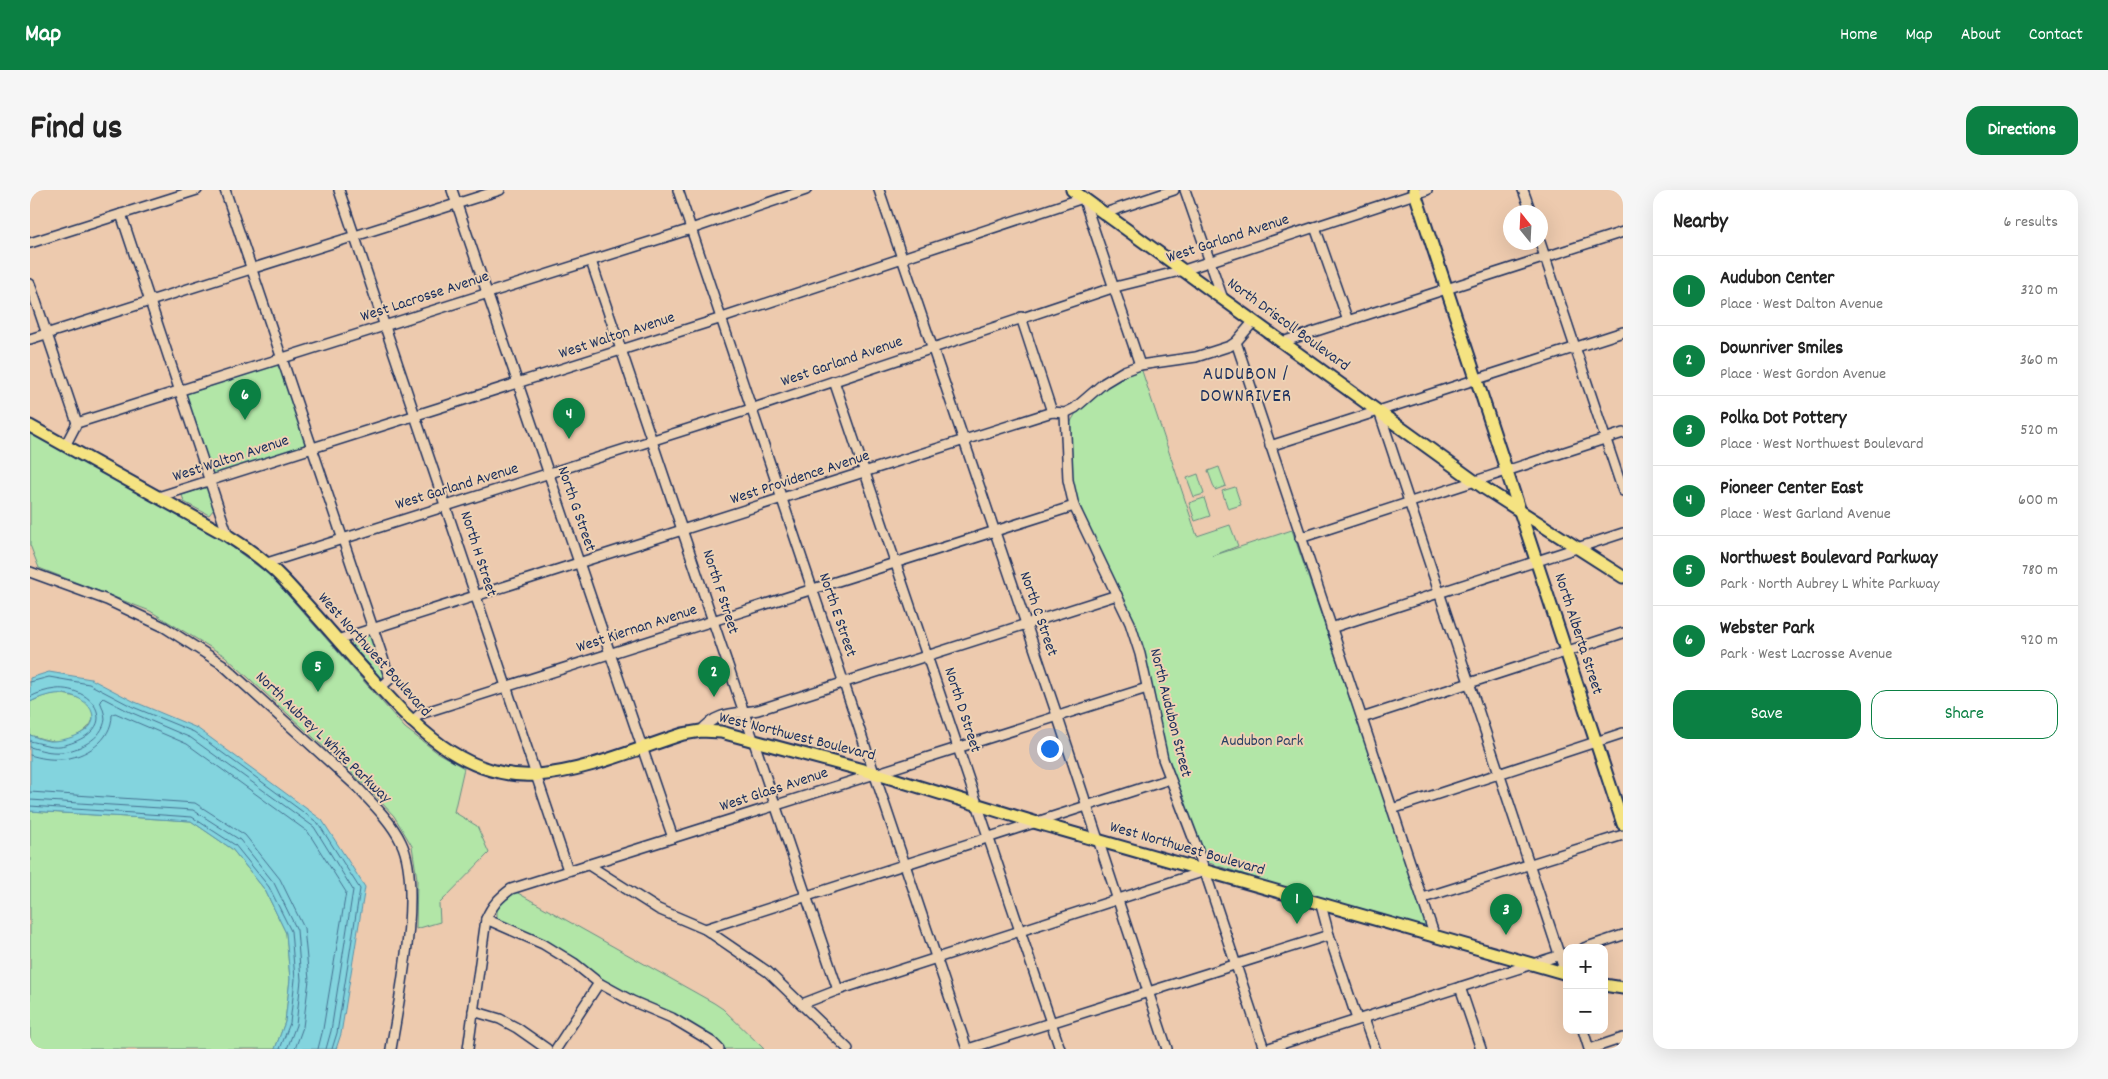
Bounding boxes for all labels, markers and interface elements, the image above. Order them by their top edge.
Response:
text: Map [25,18,61,52]
text: Home [1840,23,1877,48]
text: Map [1905,23,1933,48]
text: About [1961,23,2001,48]
text: Contact [2029,23,2083,48]
text: Find us [30,105,122,155]
button: Directions [1966,106,2078,155]
north arrow [1503,205,1548,250]
street label: West Garland Avenue [1164,208,1292,270]
text: Nearby [1673,208,1728,238]
text: 6 results [2003,211,2058,234]
street label: West Lacrosse Avenue [358,265,492,329]
text: Audubon Center [1720,266,1834,293]
street label: North Driscoll Boulevard [1222,273,1354,377]
text: 1 [1687,279,1691,302]
text: 320 m [2021,279,2058,302]
text: Place · West Dalton Avenue [1720,293,1883,316]
street label: West Walton Avenue [556,306,678,366]
street label: West Garland Avenue [778,330,906,394]
text: Downriver Smiles [1720,336,1843,363]
text: 2 [1686,349,1693,372]
text: 360 m [2020,349,2058,372]
district label: AUDUBON / DOWNRIVER [1200,362,1292,411]
text: Place · West Gordon Avenue [1720,363,1886,386]
pin: 6 [229,379,261,420]
pin: 4 [553,398,585,439]
text: Polka Dot Pottery [1720,406,1846,433]
text: 3 [1685,419,1693,442]
text: 520 m [2020,419,2058,442]
street label: West Walton Avenue [170,429,292,489]
text: Place · West Northwest Boulevard [1720,433,1923,456]
street label: West Providence Avenue [727,445,873,511]
street label: West Garland Avenue [393,457,521,517]
street label: North G Street [551,463,601,555]
text: Pioneer Center East [1720,476,1863,503]
text: 4 [1686,489,1692,512]
text: 600 m [2018,489,2058,512]
text: Place · West Garland Avenue [1720,503,1891,526]
street label: North H Street [453,508,503,600]
text: Northwest Boulevard Parkway [1720,546,1937,573]
street label: North F Street [696,547,744,637]
text: 5 [1685,559,1693,582]
text: 780 m [2022,559,2058,582]
street label: North C Street [1013,569,1063,660]
street label: North E Street [812,570,862,660]
street label: North Alberta Street [1548,570,1608,698]
text: Park · North Aubrey L White Parkway [1720,573,1940,596]
street label: West Northwest Boulevard [312,588,436,722]
street label: West Kiernan Avenue [574,599,700,659]
text: Webster Park [1720,616,1815,643]
text: 6 [1685,629,1693,652]
text: 920 m [2020,629,2058,652]
text: Park · West Lacrosse Avenue [1720,643,1892,666]
street label: North Audubon Street [1143,646,1197,780]
pin: 5 [302,651,334,692]
pin: 2 [698,656,730,697]
street label: North D Street [937,664,987,756]
street label: North Aubrey L White Parkway [250,667,397,810]
button: Save [1673,690,1861,739]
button: Share [1871,690,2058,739]
street label: West Northwest Boulevard [716,706,878,768]
park label: Audubon Park [1221,730,1303,753]
your location [1037,736,1063,762]
street label: West Glass Avenue [717,762,831,818]
street label: West Northwest Boulevard [1107,816,1267,882]
pin: 1 [1281,883,1313,924]
pin: 3 [1490,894,1522,935]
map controls [1563,944,1608,1034]
button: + [1563,944,1608,989]
button: − [1563,989,1608,1034]

